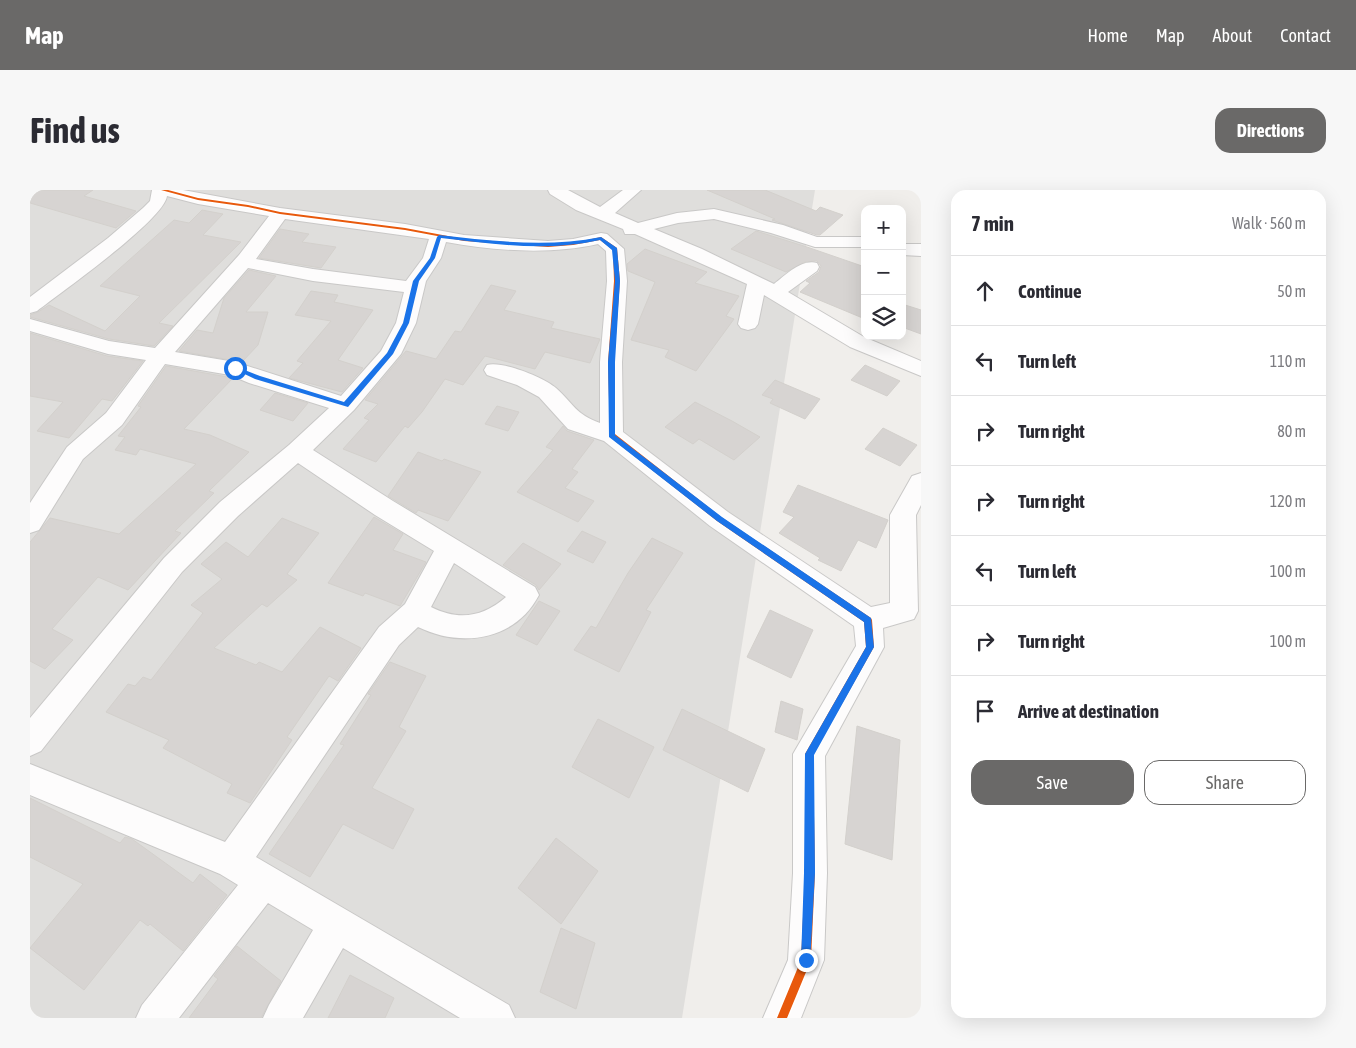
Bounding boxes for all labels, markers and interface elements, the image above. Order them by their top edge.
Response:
text: Map [25,22,64,49]
text: Home [1088,25,1128,46]
text: Map [1156,25,1185,46]
text: About [1213,25,1252,46]
text: Contact [1280,25,1331,46]
button: Directions [1215,108,1326,153]
text: Find us [30,110,120,150]
map controls [861,205,906,340]
button: + [861,205,906,250]
text: 7 min [971,211,1014,235]
text: Walk · 560 m [1232,214,1306,232]
button: − [861,250,906,295]
icon: ahead [971,277,999,305]
text: Continue [1018,280,1082,302]
text: 50 m [1277,282,1306,300]
button: layers [861,295,906,340]
icon: left [971,347,999,375]
text: Turn left [1018,350,1076,372]
text: 110 m [1270,352,1306,370]
route start [224,357,247,380]
icon: right [971,417,999,445]
text: Turn right [1018,420,1085,442]
text: 80 m [1277,422,1306,440]
icon: right [971,487,999,515]
text: Turn right [1018,490,1085,512]
text: 120 m [1270,492,1306,510]
icon: left [971,557,999,585]
text: Turn left [1018,560,1076,582]
text: 100 m [1270,562,1306,580]
icon: right [971,627,999,655]
text: Turn right [1018,630,1085,652]
text: 100 m [1270,632,1306,650]
icon: arrive [971,697,999,725]
text: Arrive at destination [1018,700,1159,722]
button: Save [971,760,1134,805]
button: Share [1144,760,1306,805]
route end [795,949,818,972]

